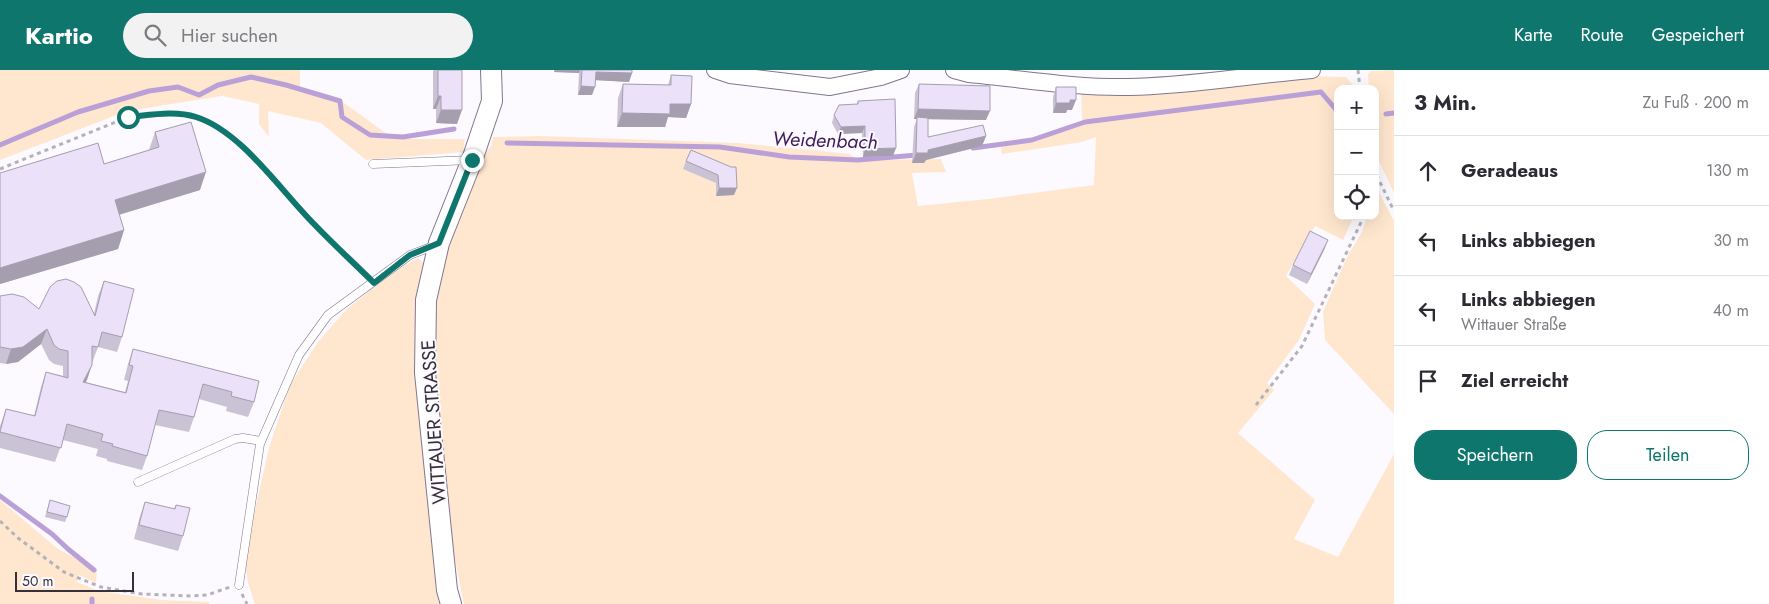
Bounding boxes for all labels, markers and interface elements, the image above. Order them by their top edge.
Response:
search box [123,13,473,58]
text: Kartio [25,18,93,53]
icon: search [141,21,169,49]
text: Hier suchen [181,22,278,49]
text: Karte [1514,22,1553,48]
text: Route [1581,22,1623,48]
text: Gespeichert [1651,22,1744,48]
map controls [1334,85,1379,220]
button: + [1334,85,1379,130]
text: 3 Min. [1414,88,1477,118]
text: Zu Fuß · 200 m [1642,91,1749,114]
route start [117,106,140,129]
water label: Weidenbach [772,124,878,157]
button: − [1334,130,1379,175]
route end [461,149,484,172]
icon: ahead [1414,157,1442,185]
text: Geradeaus [1461,157,1558,184]
text: 130 m [1706,159,1749,182]
button: locate [1334,175,1379,220]
icon: left [1414,227,1442,255]
text: Links abbiegen [1461,227,1596,254]
text: 30 m [1713,229,1749,252]
text: Links abbiegen [1461,286,1596,313]
icon: left [1414,297,1442,325]
text: 40 m [1713,299,1749,322]
text: Wittauer Straße [1461,313,1566,336]
street label: WITTAUER STRASSE [414,339,453,505]
icon: arrive [1414,367,1442,395]
text: Ziel erreicht [1461,367,1568,394]
button: Speichern [1414,430,1577,480]
button: Teilen [1587,430,1749,480]
scale bar [15,569,134,592]
text: 50 m [22,571,53,591]

